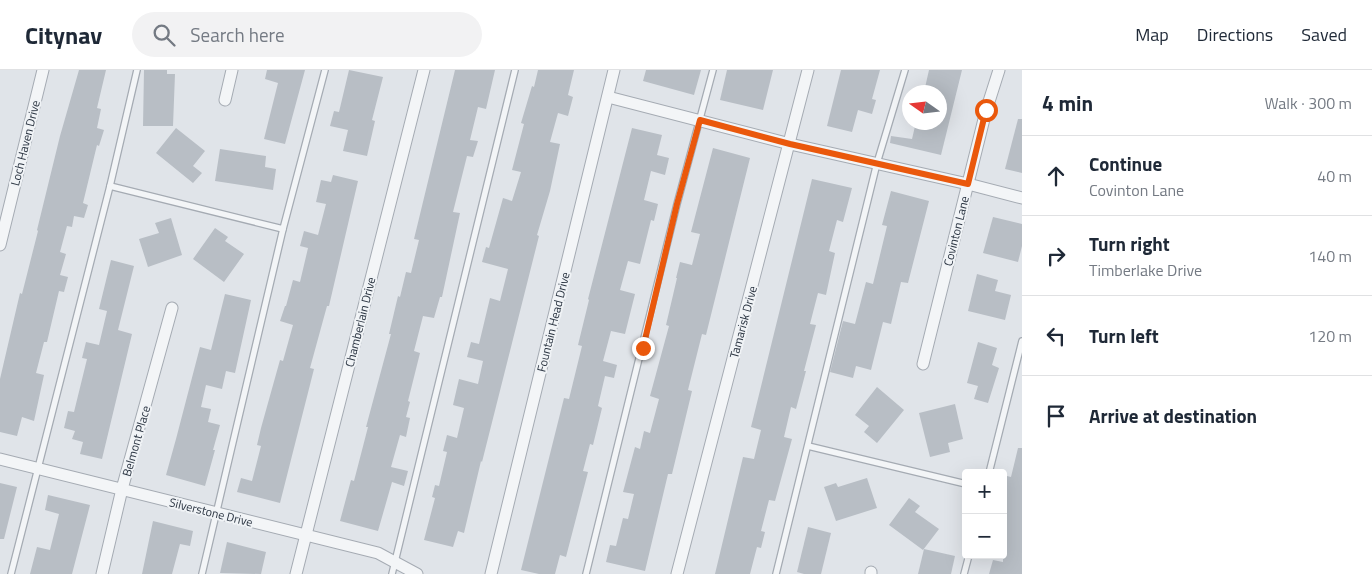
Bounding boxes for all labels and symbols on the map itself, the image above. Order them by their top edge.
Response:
north arrow [902,85,947,130]
street label: Loch Haven Drive [5,98,45,188]
route start [975,99,998,122]
street label: Covinton Lane [938,194,974,268]
street label: Fountain Head Drive [531,270,575,374]
street label: Chamberlain Drive [340,275,380,369]
street label: Tamarisk Drive [724,284,762,360]
route end [632,337,655,360]
street label: Belmont Place [117,403,155,479]
street label: Silverstone Drive [167,492,255,532]

